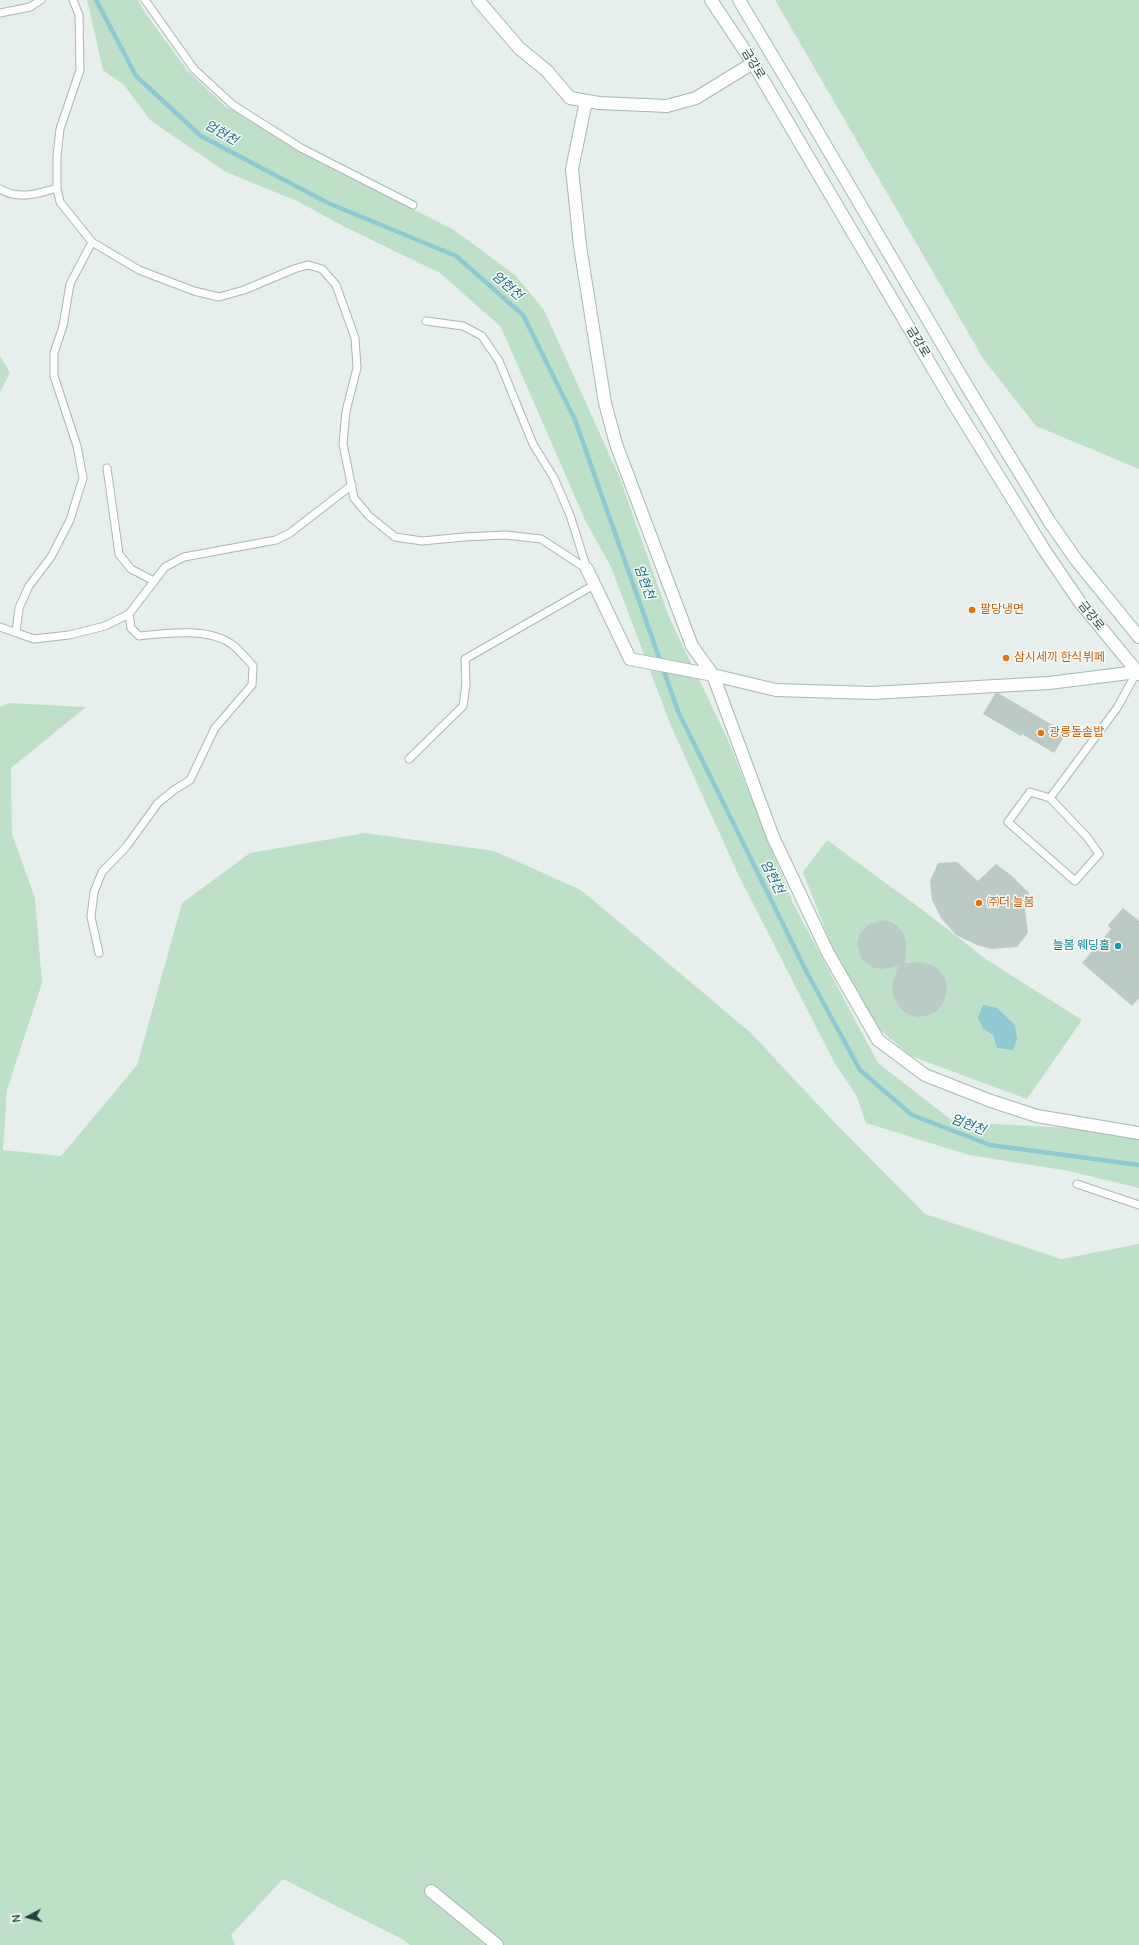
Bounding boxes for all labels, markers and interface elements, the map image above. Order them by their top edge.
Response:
street label: 금강로 [738,46,768,82]
water label: 엄현천 [202,117,240,149]
water label: 엄현천 [488,268,526,304]
street label: 금강로 [903,324,933,360]
water label: 엄현천 [631,562,657,602]
street label: 금강로 [1075,599,1107,633]
place label: 팔당냉면 [980,603,1024,617]
marker: 팔당냉면 [967,605,977,615]
place label: 삼시세끼 한식뷔페 [1014,651,1105,665]
marker: 삼시세끼 한식뷔페 [1001,653,1011,663]
place label: 광릉돌솥밥 [1049,726,1104,740]
marker: 광릉돌솥밥 [1036,728,1046,738]
water label: 엄현천 [757,857,787,897]
place label: ㈜더 늘봄 [987,896,1035,910]
marker: ㈜더 늘봄 [974,898,984,908]
place label: 늘봄 웨딩홀 [1052,939,1110,953]
marker: 늘봄 웨딩홀 [1113,941,1123,951]
water label: 엄현천 [948,1111,988,1139]
north arrow [8,1897,48,1937]
text: N [8,1914,24,1923]

